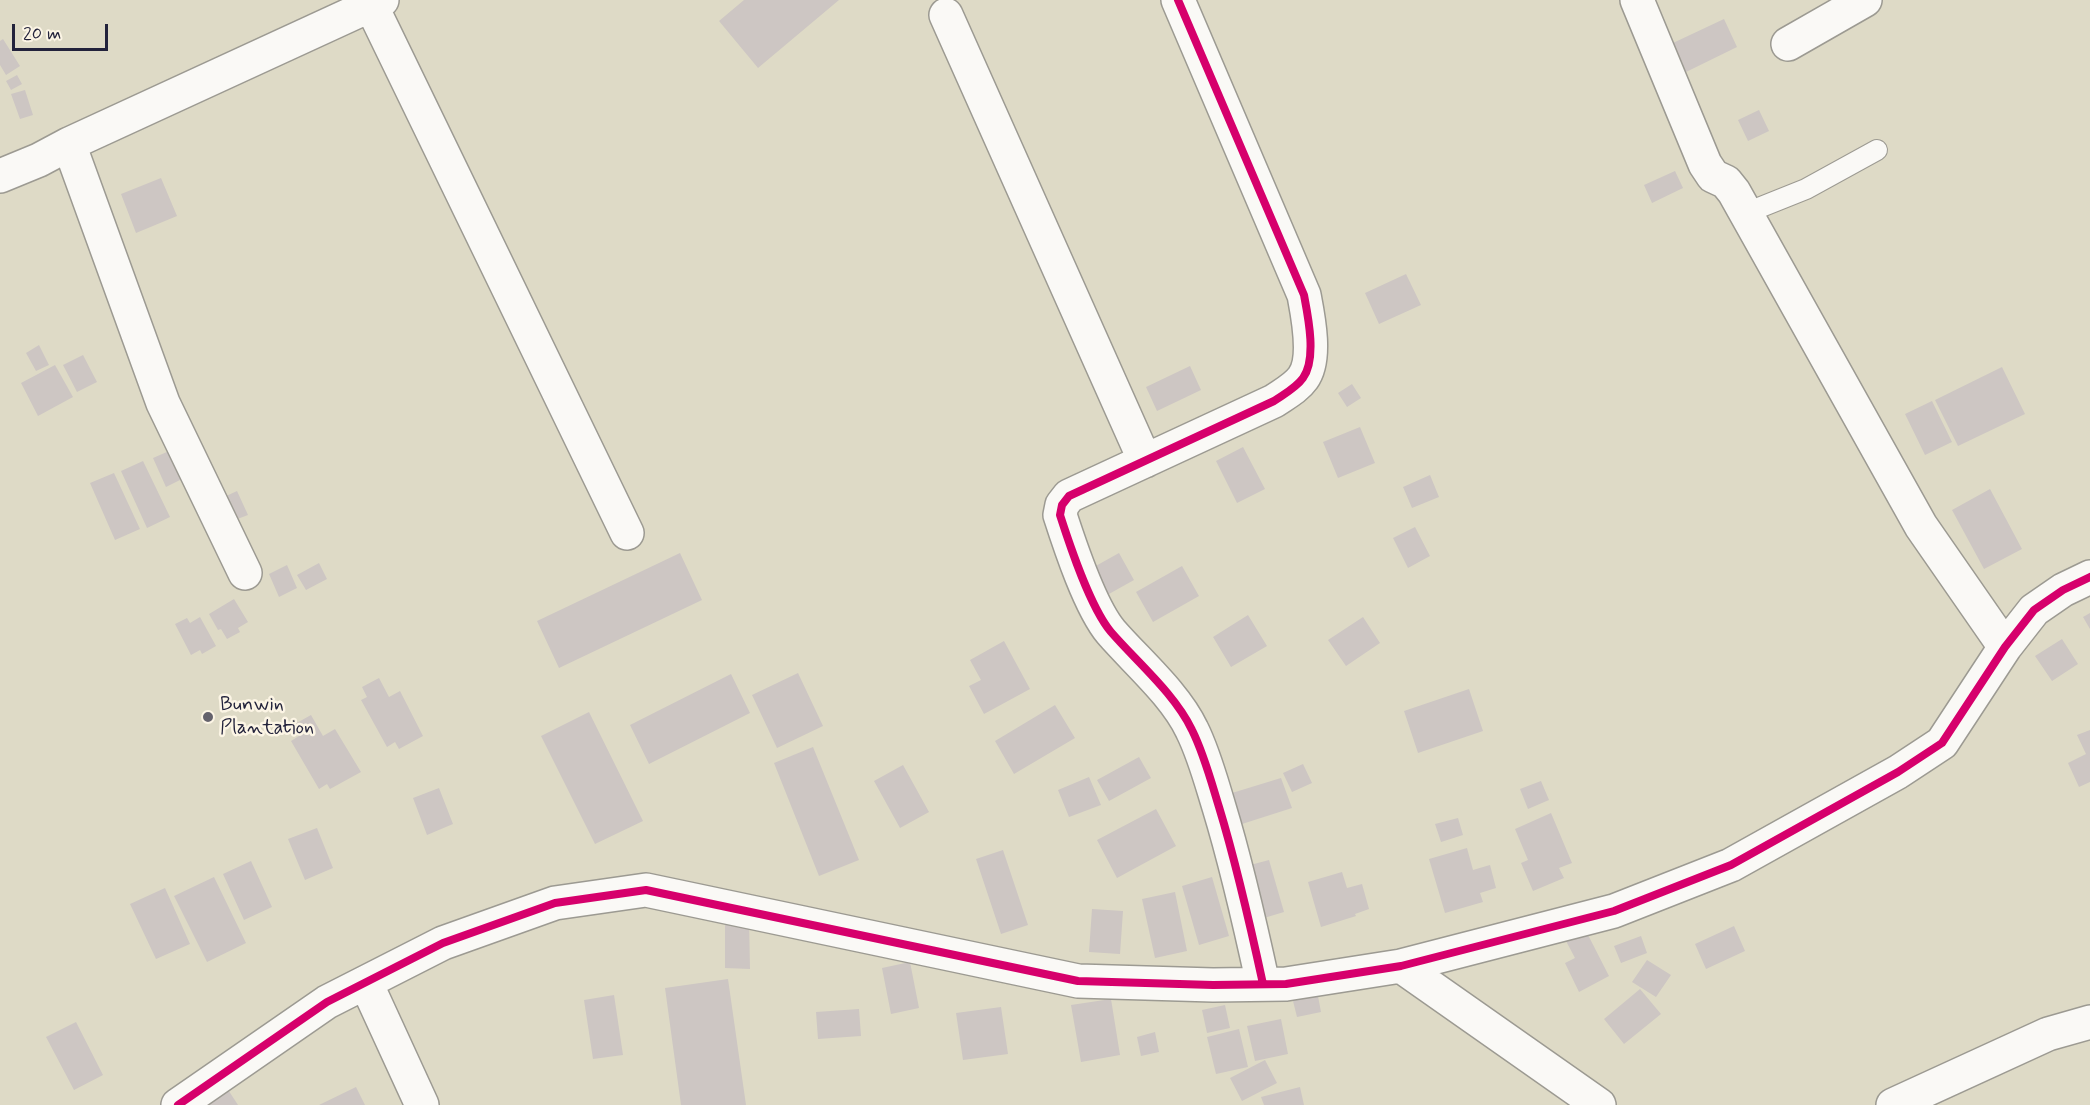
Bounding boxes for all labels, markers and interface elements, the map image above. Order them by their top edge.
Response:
scale bar [15,12,111,50]
text: 20 m [23,22,61,46]
place label: Bunwin Plantation [220,694,314,741]
marker: Bunwin Plantation [201,710,215,724]

